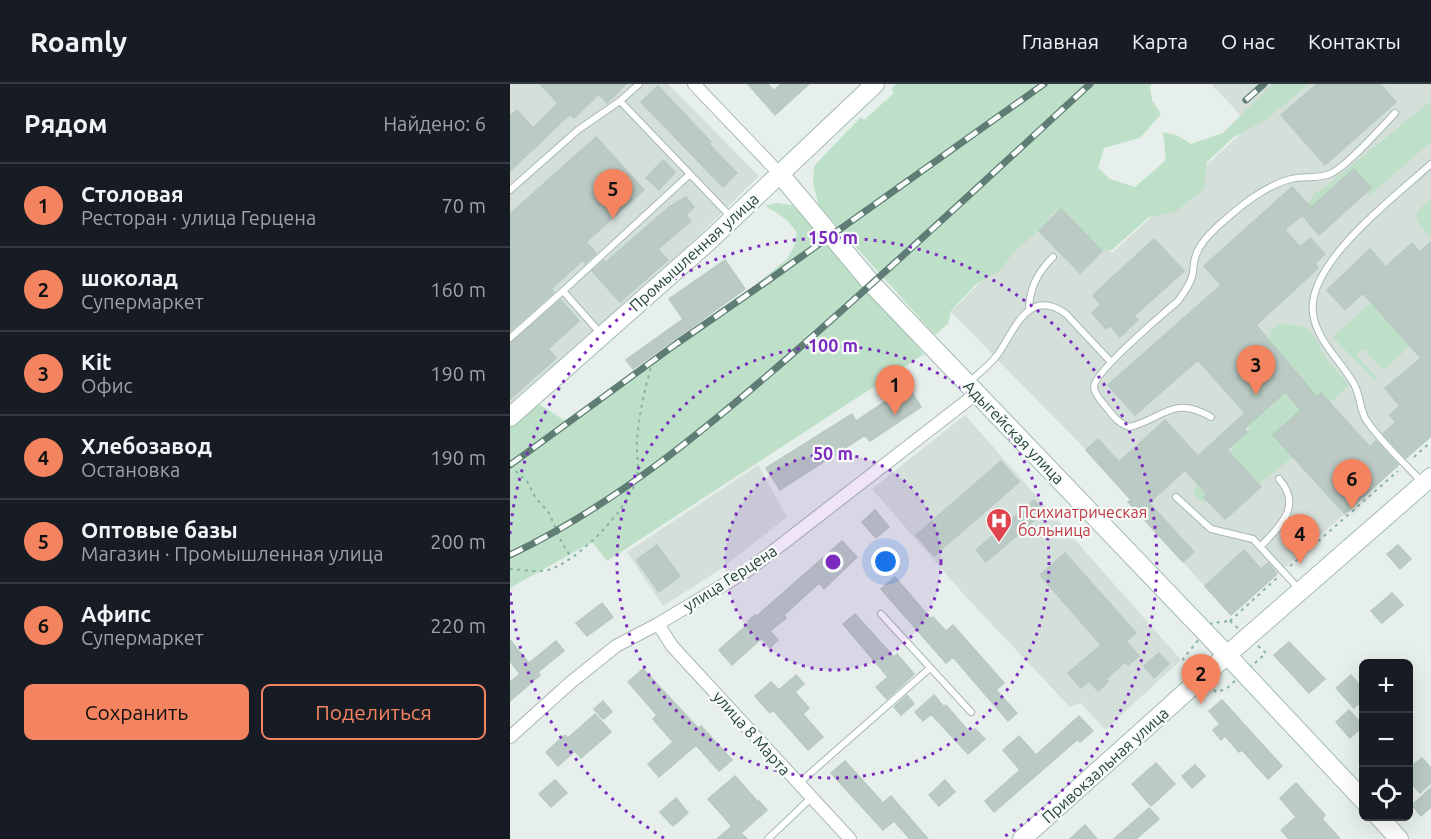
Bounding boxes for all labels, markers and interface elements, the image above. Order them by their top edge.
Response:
text: Roamly [30,26,127,57]
text: Главная [1022,29,1099,53]
text: Карта [1132,29,1188,53]
text: О нас [1221,29,1275,53]
text: Контакты [1308,29,1401,53]
text: Рядом [24,109,108,138]
text: Найдено: 6 [383,112,486,135]
pin: 5 [594,170,632,219]
text: Столовая [81,181,184,206]
street label: Промышленная улица [626,189,762,315]
text: 1 [38,194,49,217]
text: 70 m [442,194,486,217]
text: Ресторан · улица Герцена [81,206,316,229]
text: 150 m [808,227,858,247]
text: шоколад [81,265,178,290]
text: 2 [38,278,49,301]
text: 160 m [430,278,486,301]
text: Супермаркет [81,290,204,313]
text: 100 m [808,335,858,355]
pin: 3 [1236,346,1276,395]
text: Kit [81,349,112,374]
text: 3 [38,362,49,385]
text: 190 m [430,362,486,385]
pin: 1 [876,366,914,415]
text: Офис [81,374,133,397]
street label: Адыгейская улица [960,377,1068,487]
text: Хлебозавод [81,433,212,458]
text: 50 m [813,443,853,463]
text: 4 [38,446,49,469]
text: 190 m [430,446,486,469]
text: Остановка [81,458,180,481]
pin: 6 [1332,460,1372,509]
place label: Психиатрическая больница [1018,503,1147,539]
hospital icon: Психиатрическая больница [984,506,1014,544]
pin: 4 [1280,514,1320,564]
text: Оптовые базы [81,517,238,542]
text: 5 [38,530,49,553]
text: 200 m [430,530,486,553]
street label: улица Герцена [680,541,780,615]
text: Магазин · Промышленная улица [81,542,383,565]
your location [871,547,900,576]
centre of rings [823,552,843,572]
text: Афипс [81,601,151,626]
text: 6 [38,614,49,637]
text: 220 m [430,614,486,637]
text: Супермаркет [81,626,204,649]
pin: 2 [1182,654,1220,704]
map controls [1359,659,1413,821]
button: + [1359,659,1413,713]
button: Сохранить [24,684,249,740]
button: Поделиться [261,684,486,740]
street label: улица 8 Марта [710,687,794,779]
street label: Привокзальная улица [1038,704,1172,826]
button: − [1359,713,1413,767]
button: locate [1359,767,1413,821]

